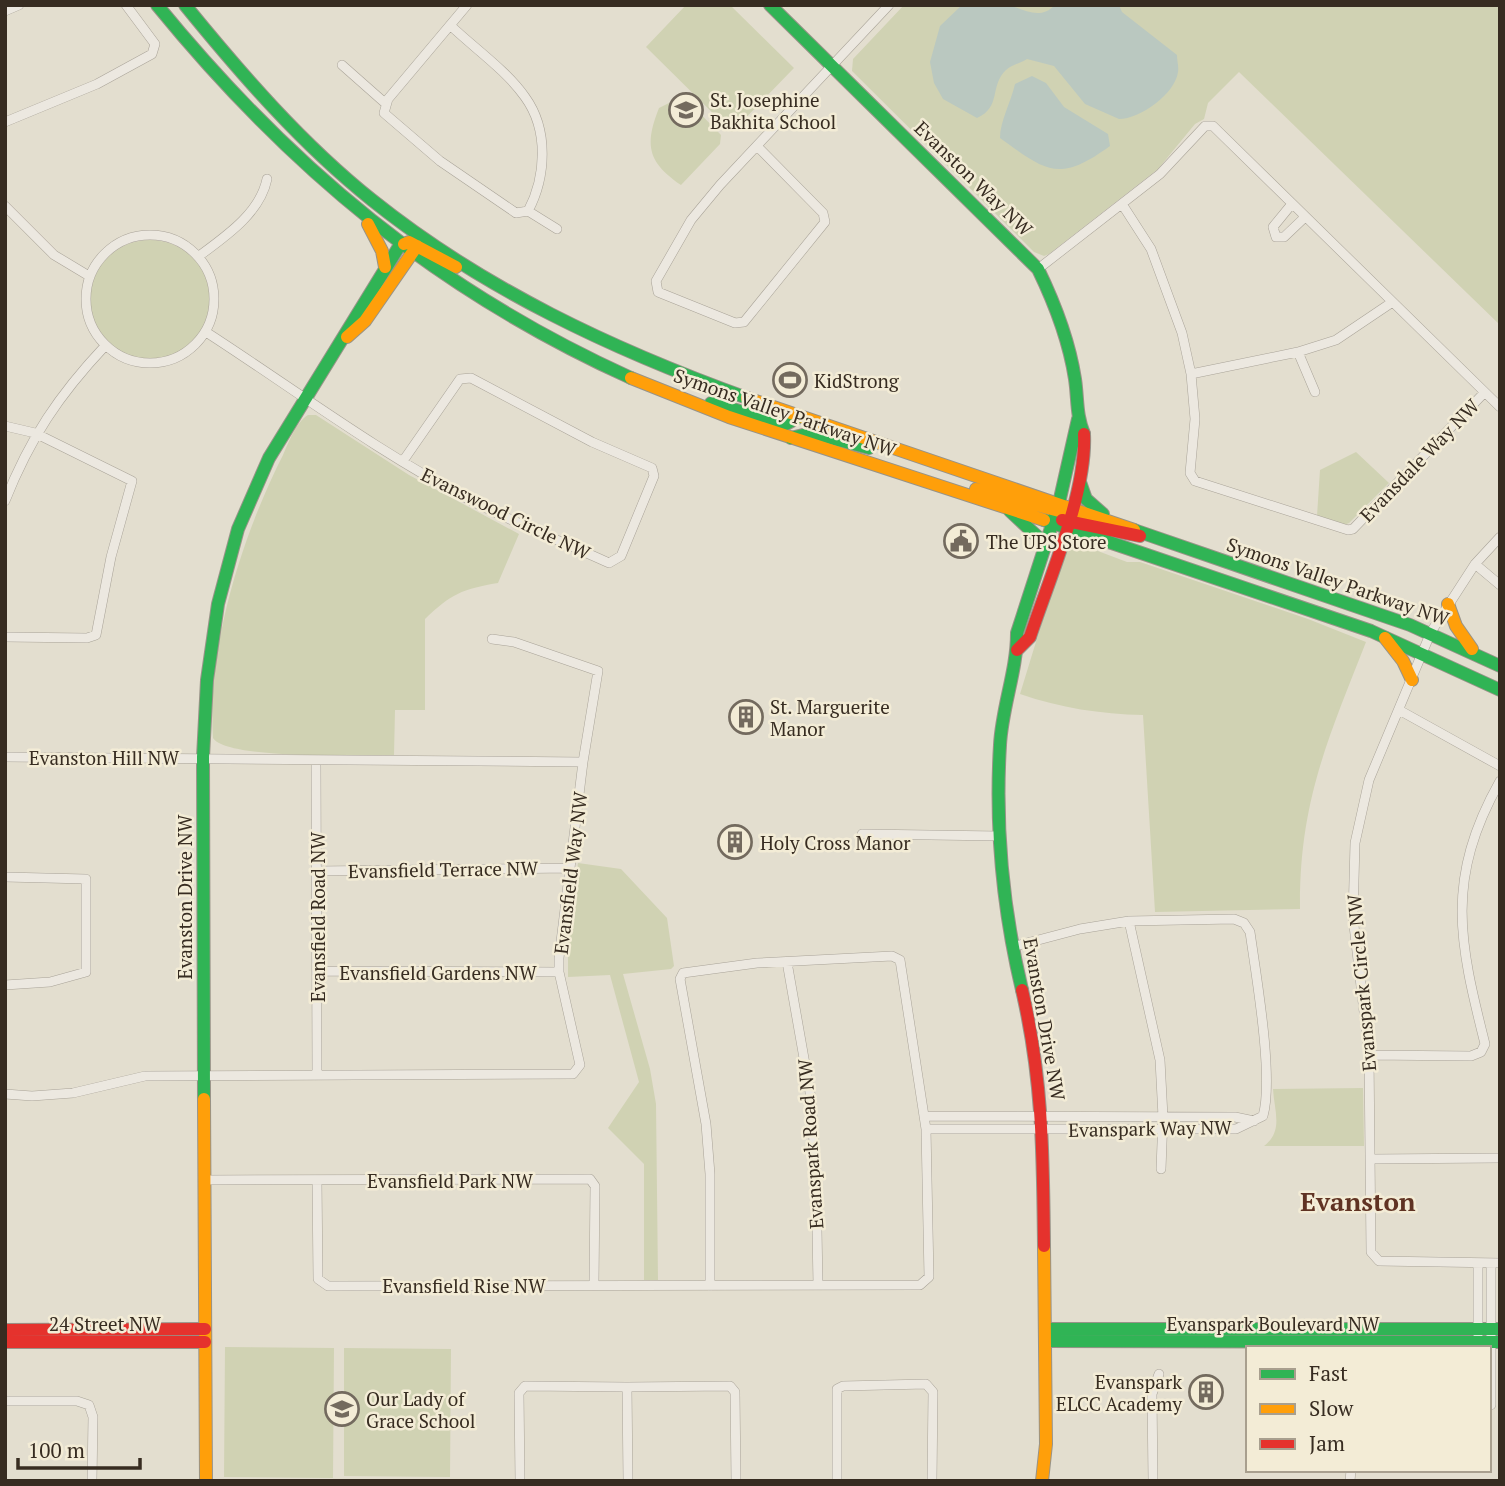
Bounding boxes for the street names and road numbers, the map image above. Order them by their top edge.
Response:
street label: Evanston Way NW [909,115,1039,241]
street label: Symons Valley Parkway NW [671,362,900,462]
street label: Evansdale Way NW [1354,393,1484,527]
street label: Evanswood Circle NW [417,461,595,565]
street label: Symons Valley Parkway NW [1224,531,1453,631]
street label: Evanston Hill NW [29,745,180,770]
street label: Evansfield Way NW [548,790,592,956]
street label: Evanston Drive NW [172,814,197,979]
street label: Evansfield Road NW [305,832,330,1002]
street label: Evansfield Terrace NW [348,855,539,883]
street label: Evanspark Circle NW [1341,893,1381,1073]
street label: Evanston Drive NW [1018,936,1072,1103]
street label: Evansfield Gardens NW [339,960,537,985]
street label: Evanspark Road NW [792,1058,828,1230]
street label: Evanspark Way NW [1068,1114,1232,1142]
street label: Evansfield Park NW [367,1168,533,1193]
street label: Evansfield Rise NW [382,1273,546,1298]
street label: 24 Street NW [49,1311,161,1336]
street label: Evanspark Boulevard NW [1166,1311,1380,1336]

